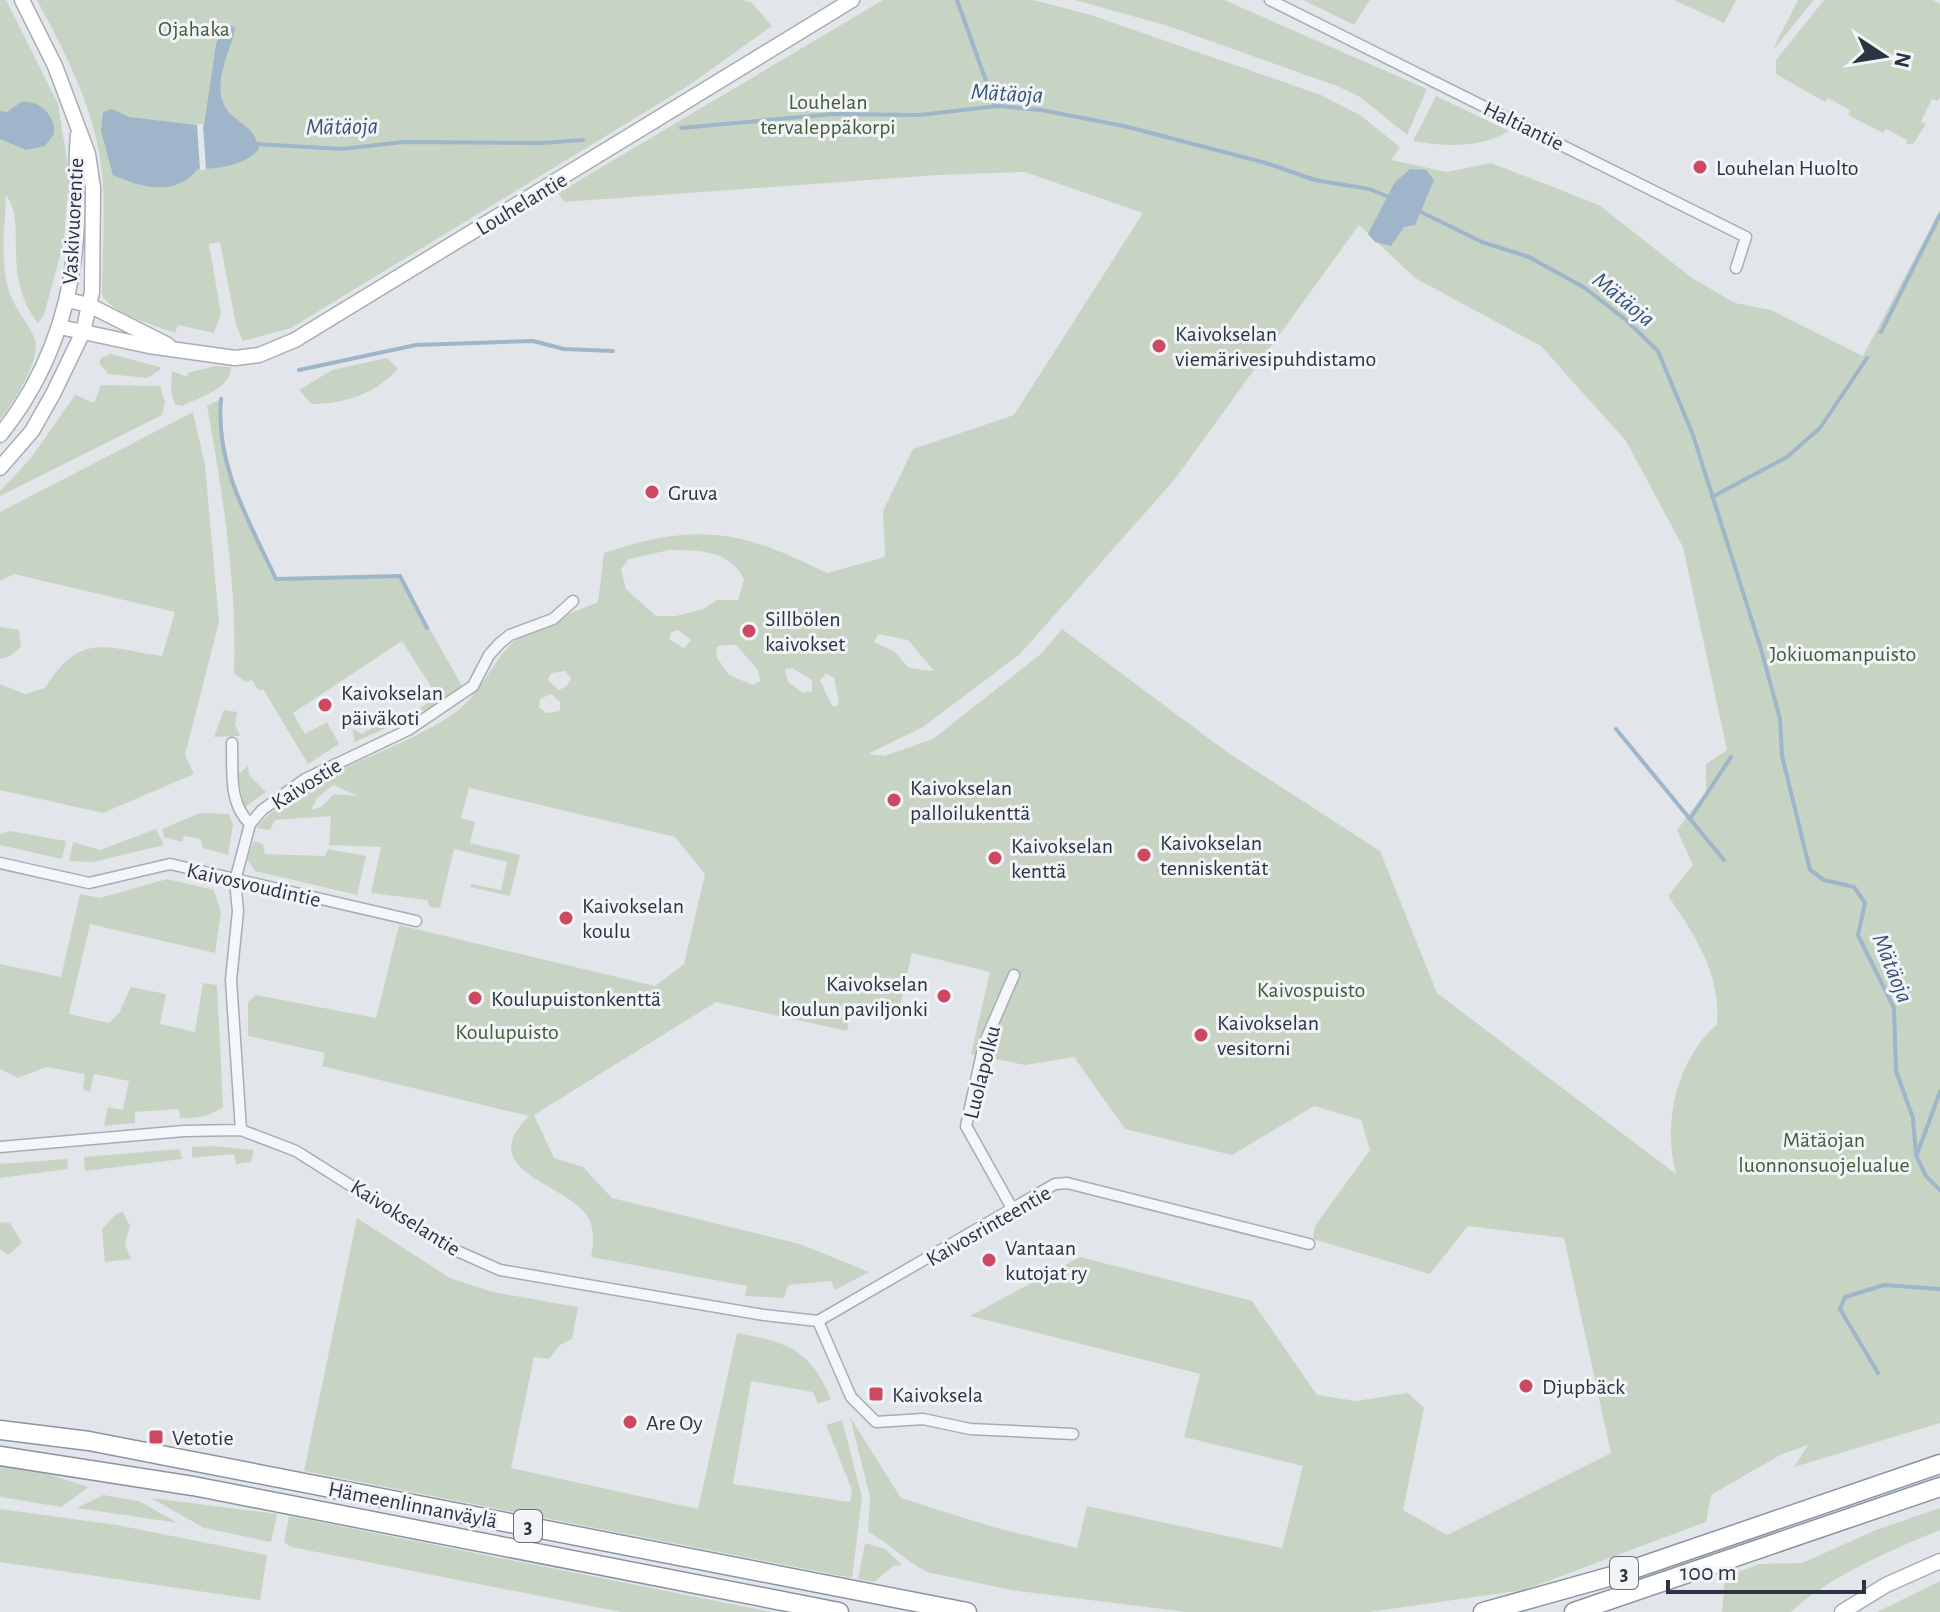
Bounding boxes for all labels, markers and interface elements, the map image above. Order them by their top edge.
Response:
north arrow [1844,16,1924,96]
park label: Ojahaka [158,18,230,40]
text: N [1890,50,1915,70]
water label: Mätäoja [970,80,1044,108]
park label: Louhelan tervaleppäkorpi [760,91,896,138]
street label: Haltiantie [1480,97,1567,155]
water label: Mätäoja [306,114,378,140]
street label: Vaskivuorentie [59,157,87,285]
place label: Louhelan Huolto [1716,157,1859,179]
marker: Louhelan Huolto [1691,158,1709,176]
street label: Louhelantie [472,168,571,239]
water label: Mätäoja [1588,268,1659,332]
place label: Kaivokselan viemärivesipuhdistamo [1175,323,1376,370]
marker: Kaivokselan viemärivesipuhdistamo [1150,337,1168,355]
place label: Gruva [668,482,718,504]
marker: Gruva [643,483,661,501]
place label: Sillbölen kaivokset [765,608,845,655]
marker: Sillbölen kaivokset [740,622,758,640]
park label: Jokiuomanpuisto [1770,643,1916,665]
place label: Kaivokselan päiväkoti [341,682,443,729]
marker: Kaivokselan päiväkoti [316,696,334,714]
street label: Kaivostie [268,754,345,814]
place label: Kaivokselan palloilukenttä [910,777,1030,824]
marker: Kaivokselan palloilukenttä [885,791,903,809]
place label: Kaivokselan tenniskentät [1160,832,1268,879]
place label: Kaivokselan kenttä [1011,835,1113,882]
marker: Kaivokselan tenniskentät [1135,846,1153,864]
marker: Kaivokselan kenttä [986,849,1004,867]
street label: Kaivosvoudintie [185,859,323,911]
place label: Kaivokselan koulu [582,895,684,942]
marker: Kaivokselan koulu [557,909,575,927]
water label: Mätäoja [1867,930,1917,1006]
place label: Kaivokselan koulun paviljonki [781,973,928,1020]
park label: Kaivospuisto [1257,979,1365,1001]
marker: Kaivokselan koulun paviljonki [935,987,953,1005]
place label: Koulupuistonkenttä [491,988,661,1010]
marker: Koulupuistonkenttä [466,989,484,1007]
place label: Kaivokselan vesitorni [1217,1012,1319,1059]
park label: Koulupuisto [455,1021,559,1043]
street label: Luolapolku [960,1023,1004,1121]
marker: Kaivokselan vesitorni [1192,1026,1210,1044]
park label: Mätäojan luonnonsuojelualue [1738,1129,1910,1176]
street label: Kaivokselantie [347,1176,464,1260]
street label: Kaivosrinteentie [922,1181,1055,1270]
place label: Vantaan kutojat ry [1005,1237,1088,1284]
marker: Vantaan kutojat ry [980,1251,998,1269]
place label: Djupbäck [1542,1376,1625,1398]
marker: Djupbäck [1517,1377,1535,1395]
place label: Kaivoksela [892,1384,983,1406]
marker: Kaivoksela [867,1385,885,1403]
place label: Are Oy [646,1412,703,1434]
marker: Are Oy [621,1413,639,1431]
place label: Vetotie [172,1427,234,1449]
marker: Vetotie [147,1428,165,1446]
street label: Hämeenlinnanväylä [326,1478,499,1532]
road number: 3 [514,1510,542,1542]
scale bar [1668,1544,1864,1594]
road number: 3 [1610,1557,1638,1589]
text: 100 m [1680,1561,1737,1585]

